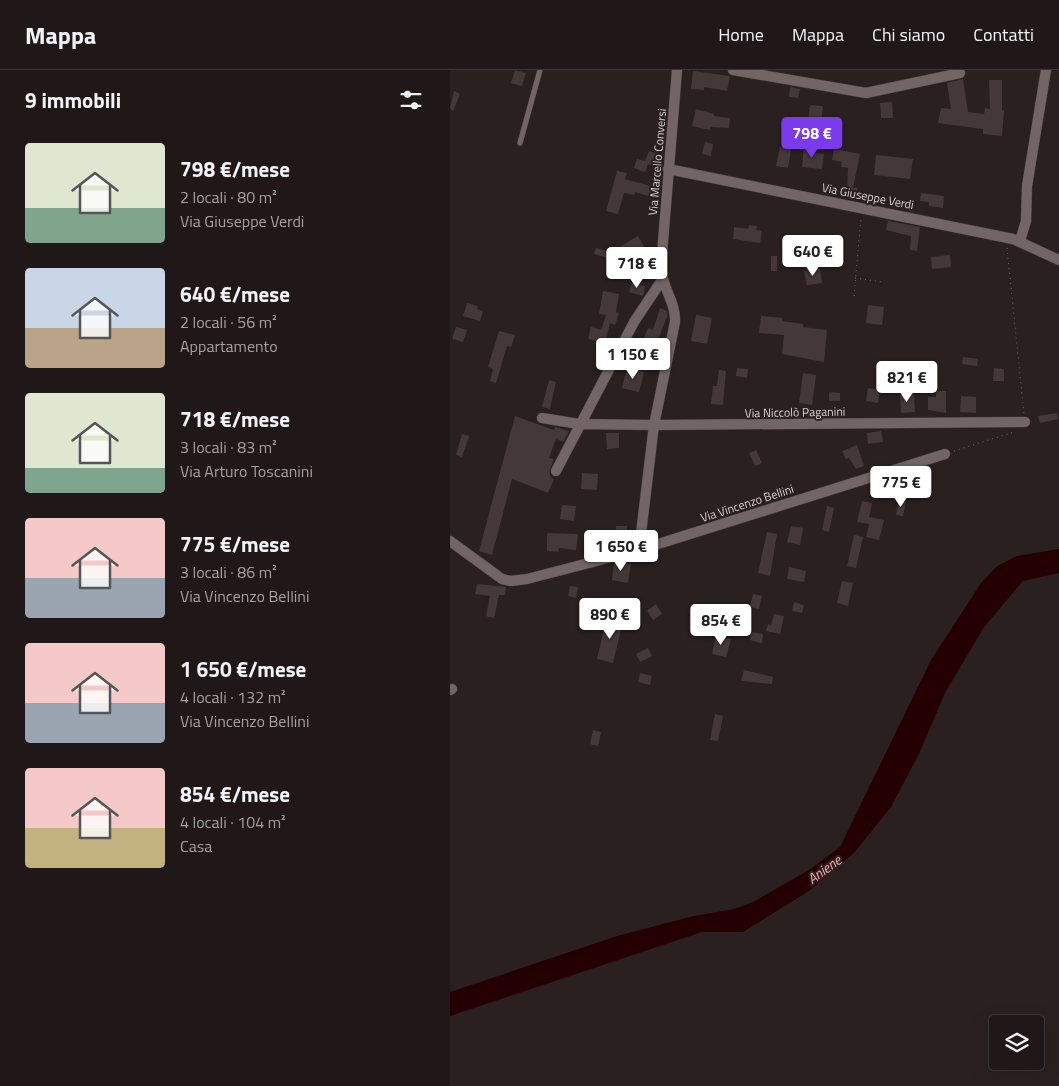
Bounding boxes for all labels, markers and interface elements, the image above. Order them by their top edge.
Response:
text: Mappa [25,17,96,53]
text: Home [718,21,764,48]
text: Mappa [792,21,844,48]
text: Chi siamo [872,21,945,48]
text: Contatti [973,21,1034,48]
text: 9 immobili [25,84,121,116]
icon: filters [397,86,425,114]
street label: Via Marcello Conversi [643,108,671,216]
pin: 798 € [777,116,847,159]
text: 798 € [792,121,832,145]
text: 798 €/mese [180,153,290,185]
icon: home [65,163,125,223]
street label: Via Giuseppe Verdi [820,178,916,214]
text: 2 locali · 80 m² [180,185,277,209]
text: Via Giuseppe Verdi [180,209,304,233]
pin: 640 € [778,234,848,277]
text: 640 € [793,239,833,263]
pin: 718 € [602,246,672,289]
text: 718 € [617,251,657,275]
text: 640 €/mese [180,278,290,310]
icon: home [65,288,125,348]
text: 2 locali · 56 m² [180,310,277,334]
text: Appartamento [180,334,278,358]
pin: 1 150 € [587,338,679,380]
text: 1 150 € [607,342,659,366]
pin: 821 € [872,360,942,403]
text: 821 € [887,365,927,389]
street label: Via Niccolò Paganini [744,402,846,422]
text: 718 €/mese [180,403,290,435]
icon: home [65,413,125,473]
text: 3 locali · 83 m² [180,435,277,459]
text: Via Arturo Toscanini [180,459,313,483]
pin: 775 € [866,466,936,508]
text: 775 € [881,470,921,494]
street label: Via Vincenzo Bellini [698,479,796,527]
text: 775 €/mese [180,528,290,560]
pin: 1 650 € [575,530,667,572]
text: 1 650 € [595,534,647,558]
icon: home [65,538,125,598]
text: 3 locali · 86 m² [180,560,277,584]
text: Via Vincenzo Bellini [180,584,309,608]
pin: 890 € [575,598,645,640]
text: 890 € [590,602,630,626]
pin: 854 € [686,604,756,646]
text: 854 € [701,608,741,632]
text: 1 650 €/mese [180,653,306,685]
icon: home [65,663,125,723]
text: 4 locali · 132 m² [180,685,286,709]
text: Via Vincenzo Bellini [180,709,309,733]
text: 854 €/mese [180,778,290,810]
icon: home [65,788,125,848]
text: 4 locali · 104 m² [180,810,286,834]
text: Casa [180,834,212,858]
water label: Aniene [803,849,847,889]
map controls [989,1015,1044,1070]
button: layers [989,1015,1044,1070]

